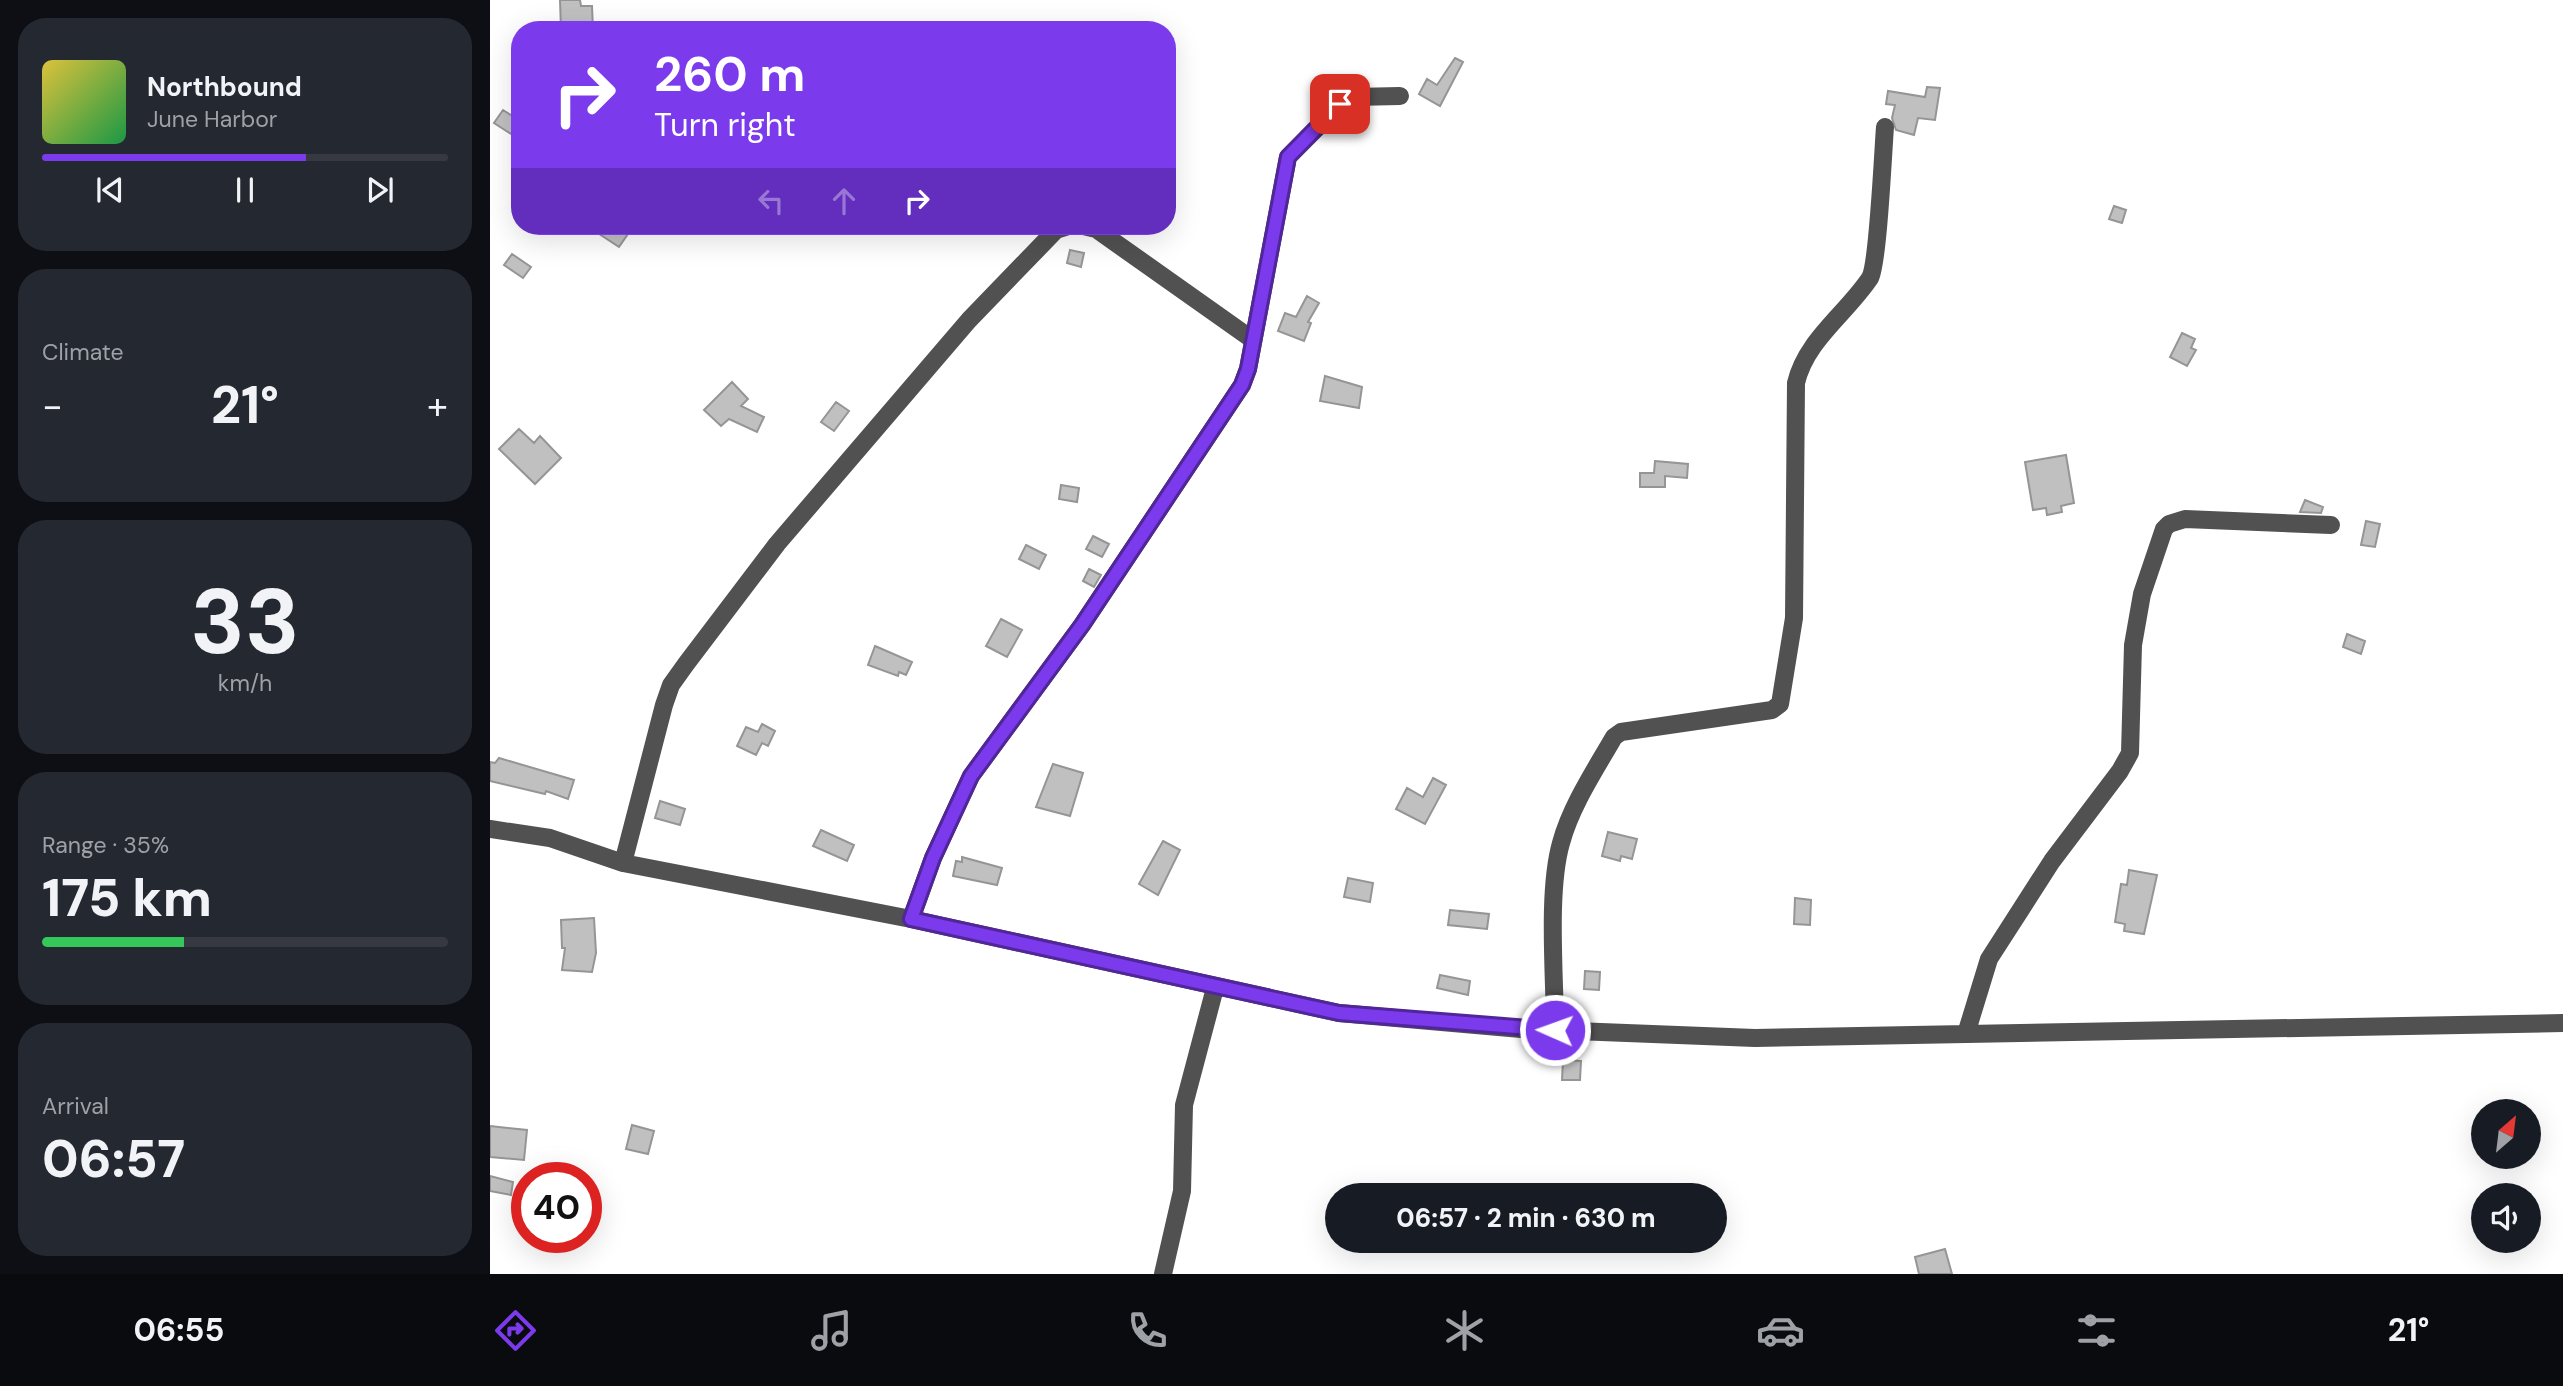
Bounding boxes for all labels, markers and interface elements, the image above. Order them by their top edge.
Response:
text: 260 m [654,42,805,106]
icon: right [539,49,630,140]
text: Northbound [147,70,302,104]
pin [1310,74,1370,134]
icon: arrive [1321,85,1359,123]
text: June Harbor [147,104,277,134]
text: Turn right [654,104,796,146]
icon: previous [91,171,129,209]
icon: pause [226,171,264,209]
icon: next [361,171,399,209]
icon: left [752,182,790,220]
icon: ahead [825,182,863,220]
icon: right [898,182,936,220]
text: Climate [42,337,124,367]
text: 21° [211,371,279,439]
text: − [42,381,63,431]
text: + [427,381,448,431]
text: 33 [190,563,300,681]
text: km/h [218,668,272,698]
text: Range · 35% [42,830,169,860]
text: 175 km [42,864,212,932]
position arrow [1518,993,1592,1067]
text: Arrival [42,1091,109,1121]
north arrow [2471,1099,2541,1169]
map controls [2471,1099,2541,1253]
text: 06:57 [42,1125,185,1193]
speed limit sign: 40 [511,1162,602,1253]
button: sound [2471,1183,2541,1253]
text: 06:57 · 2 min · 630 m [1396,1201,1656,1235]
icon: directions [491,1306,540,1355]
icon: music [807,1306,856,1355]
icon: phone [1123,1306,1172,1355]
icon: climate [1440,1306,1489,1355]
icon: car [1756,1306,1805,1355]
icon: filters [2072,1306,2121,1355]
text: 06:55 [134,1309,224,1351]
text: 21° [2388,1309,2429,1351]

